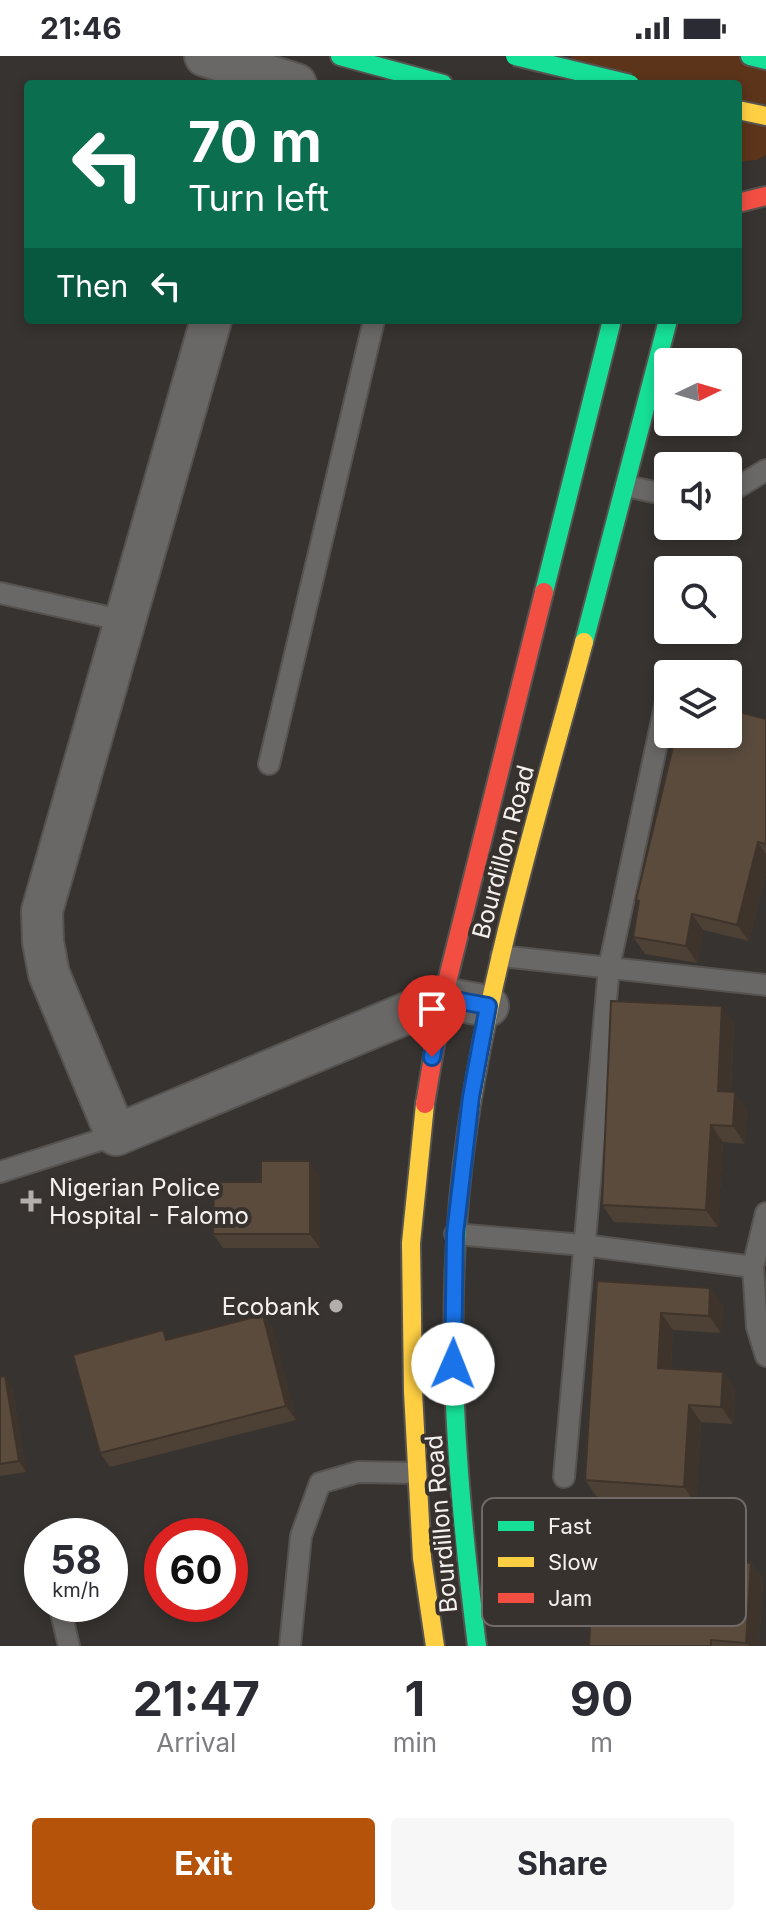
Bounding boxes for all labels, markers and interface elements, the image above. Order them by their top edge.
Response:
text: 21:46 [40,10,122,46]
text: 70 m [188,108,322,176]
icon: left [56,112,160,216]
text: Turn left [188,176,329,220]
icon: left [144,264,188,308]
text: Then [56,268,128,304]
north arrow [654,348,742,436]
map controls [654,348,742,748]
button: sound [654,452,742,540]
button: search [654,556,742,644]
button: layers [654,660,742,748]
street label: Bourdillon Road [466,762,540,942]
pin [398,975,466,1057]
icon: arrive [410,987,454,1031]
place label: Nigerian Police Hospital - Falomo [49,1173,249,1230]
marker: Nigerian Police Hospital - Falomo [20,1190,42,1212]
place label: Ecobank [222,1292,320,1321]
marker: Ecobank [327,1297,345,1315]
position arrow [411,1322,495,1406]
street label: Bourdillon Road [419,1434,463,1614]
legend [482,1498,746,1626]
text: Fast [548,1513,592,1539]
speed limit sign: 60 [144,1518,248,1622]
text: 58 [50,1535,102,1584]
text: Slow [548,1549,598,1575]
text: km/h [52,1578,100,1602]
text: Jam [548,1585,592,1611]
text: 21:47 [133,1669,260,1728]
text: 1 [405,1669,425,1728]
text: 90 [570,1669,633,1728]
text: Arrival [156,1727,236,1758]
text: min [393,1727,437,1758]
text: m [590,1727,613,1758]
button: Exit [32,1818,375,1910]
button: Share [391,1818,734,1910]

